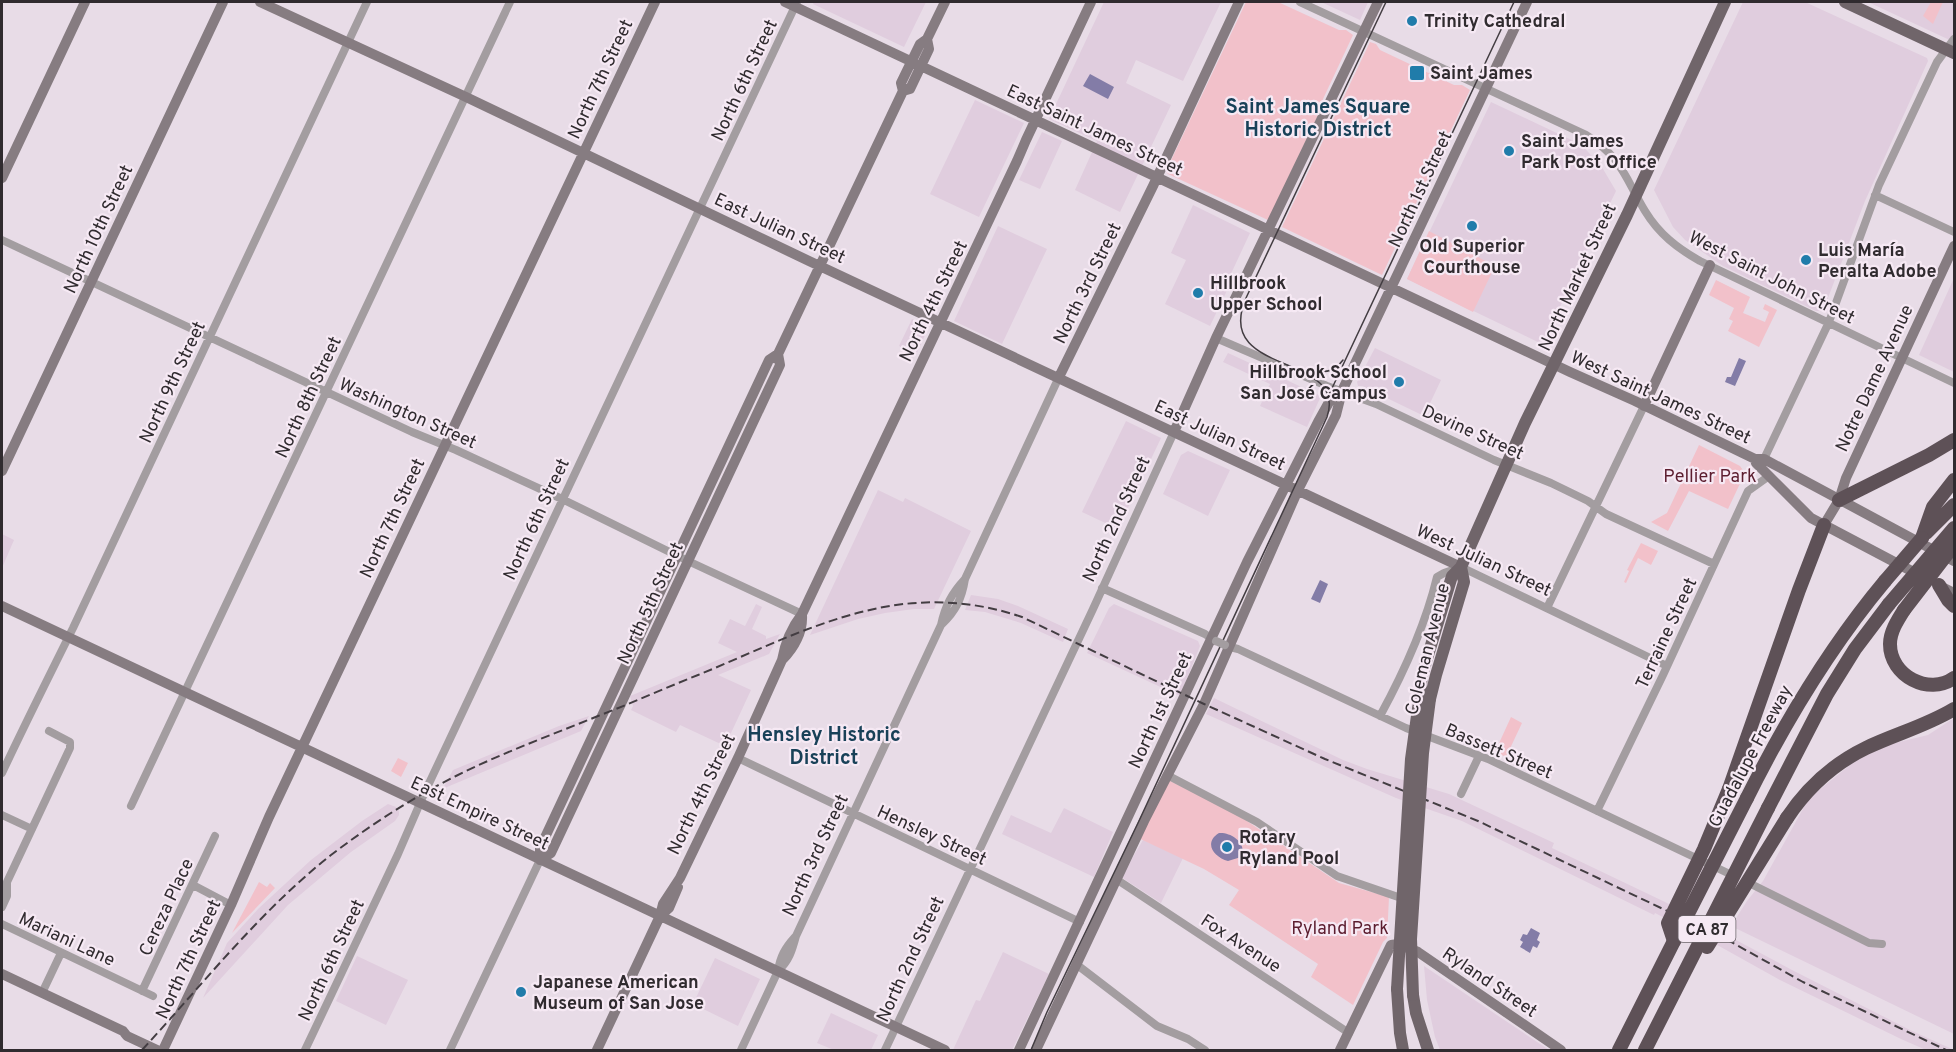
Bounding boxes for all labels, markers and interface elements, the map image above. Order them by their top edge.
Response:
place label: Trinity Cathedral [1424,11,1565,34]
marker: Trinity Cathedral [1405,14,1419,28]
street label: North 7th Street [564,16,639,143]
street label: North 6th Street [707,16,784,145]
place label: Saint James [1430,63,1533,86]
marker: Saint James [1408,64,1426,82]
street label: East Saint James Street [1003,80,1186,182]
district label: Saint James Square Historic District [1226,95,1410,144]
street label: North 1st Street [1384,128,1458,252]
place label: Saint James Park Post Office [1521,131,1657,175]
marker: Saint James Park Post Office [1502,144,1516,158]
street label: North 10th Street [59,162,139,298]
street label: East Julian Street [710,189,849,270]
street label: North Market Street [1534,200,1623,355]
street label: North 3rd Street [1049,219,1128,348]
marker: Old Superior Courthouse [1465,219,1479,233]
street label: West Saint John Street [1684,226,1858,330]
place label: Old Superior Courthouse [1419,236,1525,280]
street label: North 4th Street [895,237,974,366]
place label: Luis María Peralta Adobe [1818,240,1937,284]
marker: Luis María Peralta Adobe [1799,253,1813,267]
place label: Hillbrook Upper School [1210,273,1323,317]
marker: Hillbrook Upper School [1191,286,1205,300]
street label: Notre Dame Avenue [1831,301,1920,456]
street label: North 9th Street [135,318,212,447]
street label: North 8th Street [271,333,348,462]
street label: West Saint James Street [1567,347,1754,450]
place label: Hillbrook School San José Campus [1240,362,1387,406]
street label: Washington Street [335,374,480,455]
marker: Hillbrook School San José Campus [1392,375,1406,389]
street label: East Julian Street [1150,396,1289,477]
street label: Devine Street [1418,401,1527,466]
street label: North 2nd Street [1078,453,1157,586]
street label: North 7th Street [356,455,431,582]
street label: North 6th Street [499,455,576,584]
park label: Pellier Park [1663,466,1757,489]
street label: West Julian Street [1412,520,1555,603]
street label: North 5th Street [613,539,690,668]
street label: Terraine Street [1632,574,1703,693]
street label: Coleman Avenue [1401,581,1456,718]
street label: North 1st Street [1124,649,1198,773]
street label: Guadalupe Freeway [1704,682,1799,832]
street label: Bassett Street [1441,719,1556,785]
district label: Hensley Historic District [747,723,901,772]
street label: North 4th Street [663,730,742,859]
street label: East Empire Street [406,772,552,857]
street label: North 3rd Street [778,791,855,920]
street label: Hensley Street [873,801,990,872]
place label: Rotary Ryland Pool [1239,827,1339,871]
marker: Rotary Ryland Pool [1220,840,1234,854]
street label: Cereza Place [135,855,200,960]
street label: North 2nd Street [872,893,951,1026]
street label: North 7th Street [152,896,227,1023]
street label: North 6th Street [294,896,371,1025]
street label: Mariani Lane [15,908,118,973]
street label: Fox Avenue [1196,910,1285,979]
road number: CA 87 [1678,916,1736,942]
park label: Ryland Park [1291,918,1389,941]
street label: Ryland Street [1437,943,1541,1024]
place label: Japanese American Museum of San Jose [533,972,704,1016]
marker: Japanese American Museum of San Jose [514,985,528,999]

